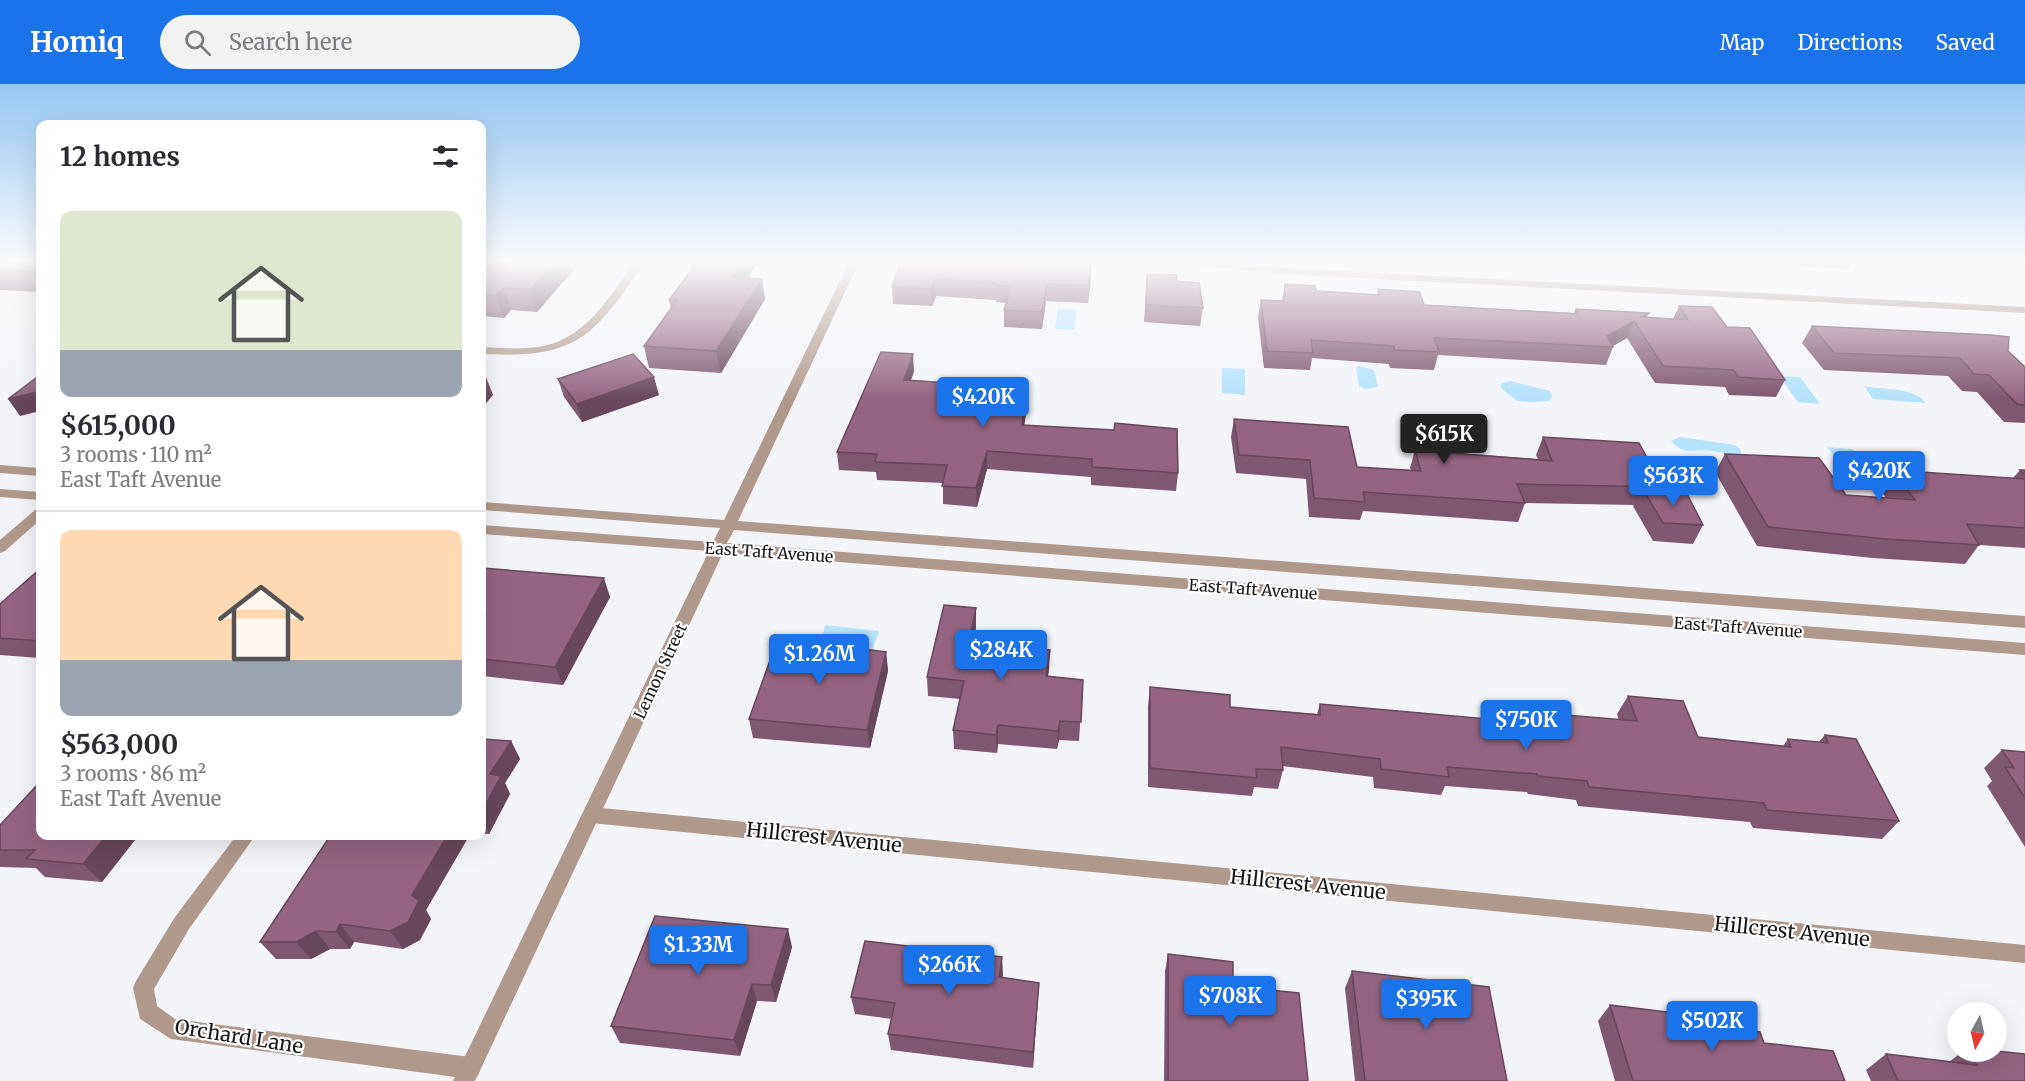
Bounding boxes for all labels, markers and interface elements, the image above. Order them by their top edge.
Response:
search box [160,15,580,69]
text: Homiq [30,24,124,60]
icon: search [181,26,214,59]
text: Search here [229,28,352,56]
text: Map [1720,29,1764,56]
text: Directions [1797,29,1902,56]
text: Saved [1935,29,1995,56]
text: 12 homes [60,140,180,173]
icon: filters [429,140,462,173]
icon: home [207,250,315,358]
pin: $420K [941,377,1025,428]
text: $420K [951,384,1015,409]
text: $615,000 [60,409,176,442]
pin: $615K [1402,414,1486,465]
text: $615K [1414,421,1474,446]
text: 3 rooms · 110 m² [60,442,212,467]
pin: $420K [1837,451,1921,502]
pin: $563K [1631,456,1715,507]
text: $420K [1847,458,1911,483]
text: $563K [1643,463,1703,488]
text: East Taft Avenue [60,467,221,492]
street label: East Taft Avenue [704,538,834,566]
icon: home [207,569,315,677]
street label: East Taft Avenue [1188,575,1318,603]
street label: East Taft Avenue [1673,613,1803,641]
street label: Lemon Street [629,619,691,722]
pin: $284K [959,630,1043,681]
pin: $1.26M [770,634,868,685]
text: $284K [969,637,1033,662]
text: $1.26M [783,641,855,666]
pin: $750K [1484,700,1568,751]
text: $750K [1495,707,1557,732]
text: $563,000 [60,728,178,761]
text: 3 rooms · 86 m² [60,761,206,786]
text: East Taft Avenue [60,786,221,811]
street label: Hillcrest Avenue [745,816,903,858]
street label: Hillcrest Avenue [1229,863,1387,905]
street label: Hillcrest Avenue [1713,910,1871,952]
pin: $1.33M [649,925,747,976]
text: $1.33M [663,932,733,957]
pin: $266K [907,945,991,996]
text: $266K [917,952,981,977]
pin: $708K [1188,976,1272,1027]
pin: $395K [1384,979,1468,1030]
text: $708K [1198,983,1262,1008]
text: $395K [1395,986,1457,1011]
pin: $502K [1670,1001,1754,1052]
north arrow [1947,1002,2007,1062]
map controls [1947,1002,2007,1062]
text: $502K [1681,1008,1743,1033]
street label: Orchard Lane [173,1014,305,1058]

